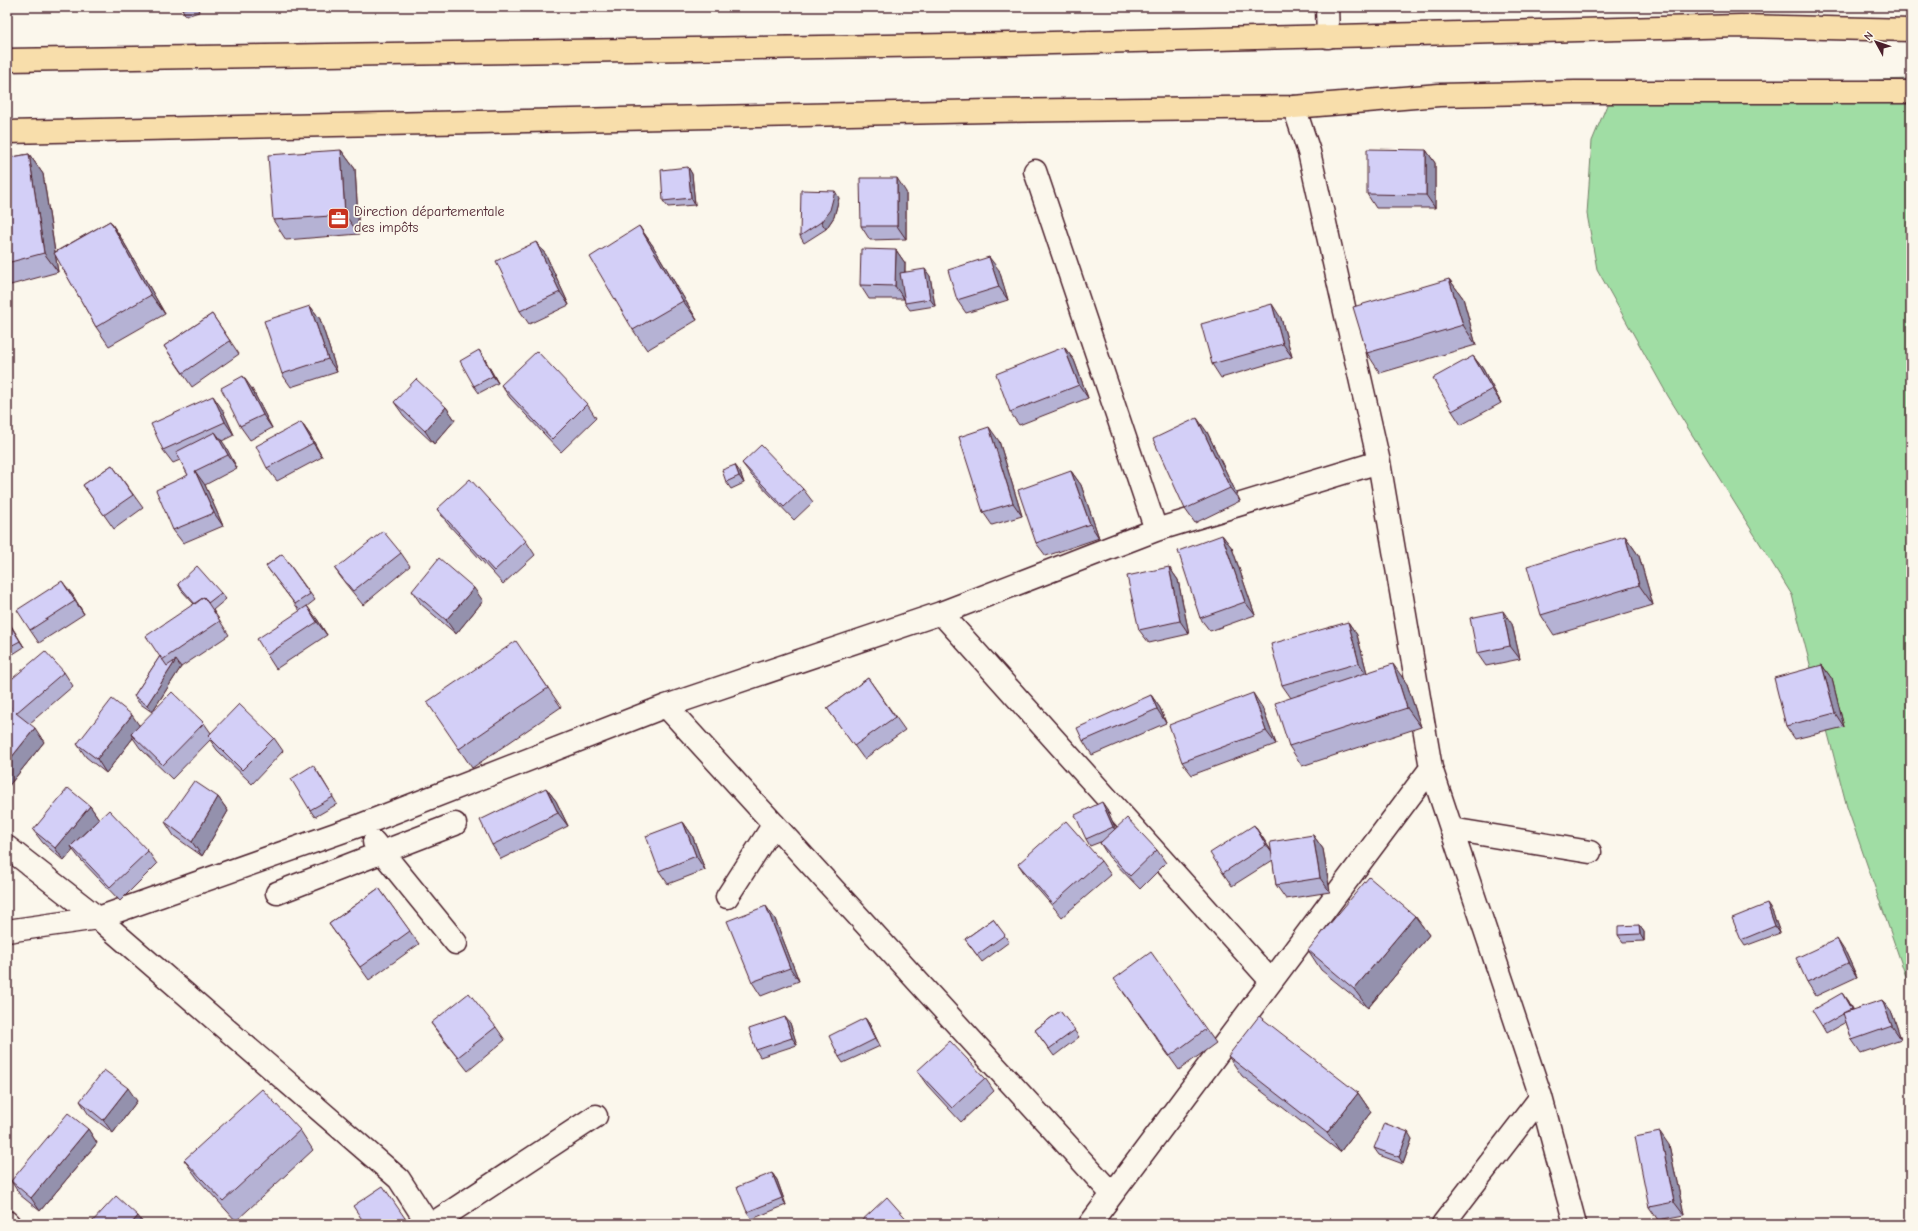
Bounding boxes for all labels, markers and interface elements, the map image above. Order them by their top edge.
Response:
north arrow [1856,22,1896,62]
text: N [1861,29,1876,43]
place label: Direction départementale des impôts [354,203,505,236]
office icon: Direction départementale des impôts [325,206,351,232]

